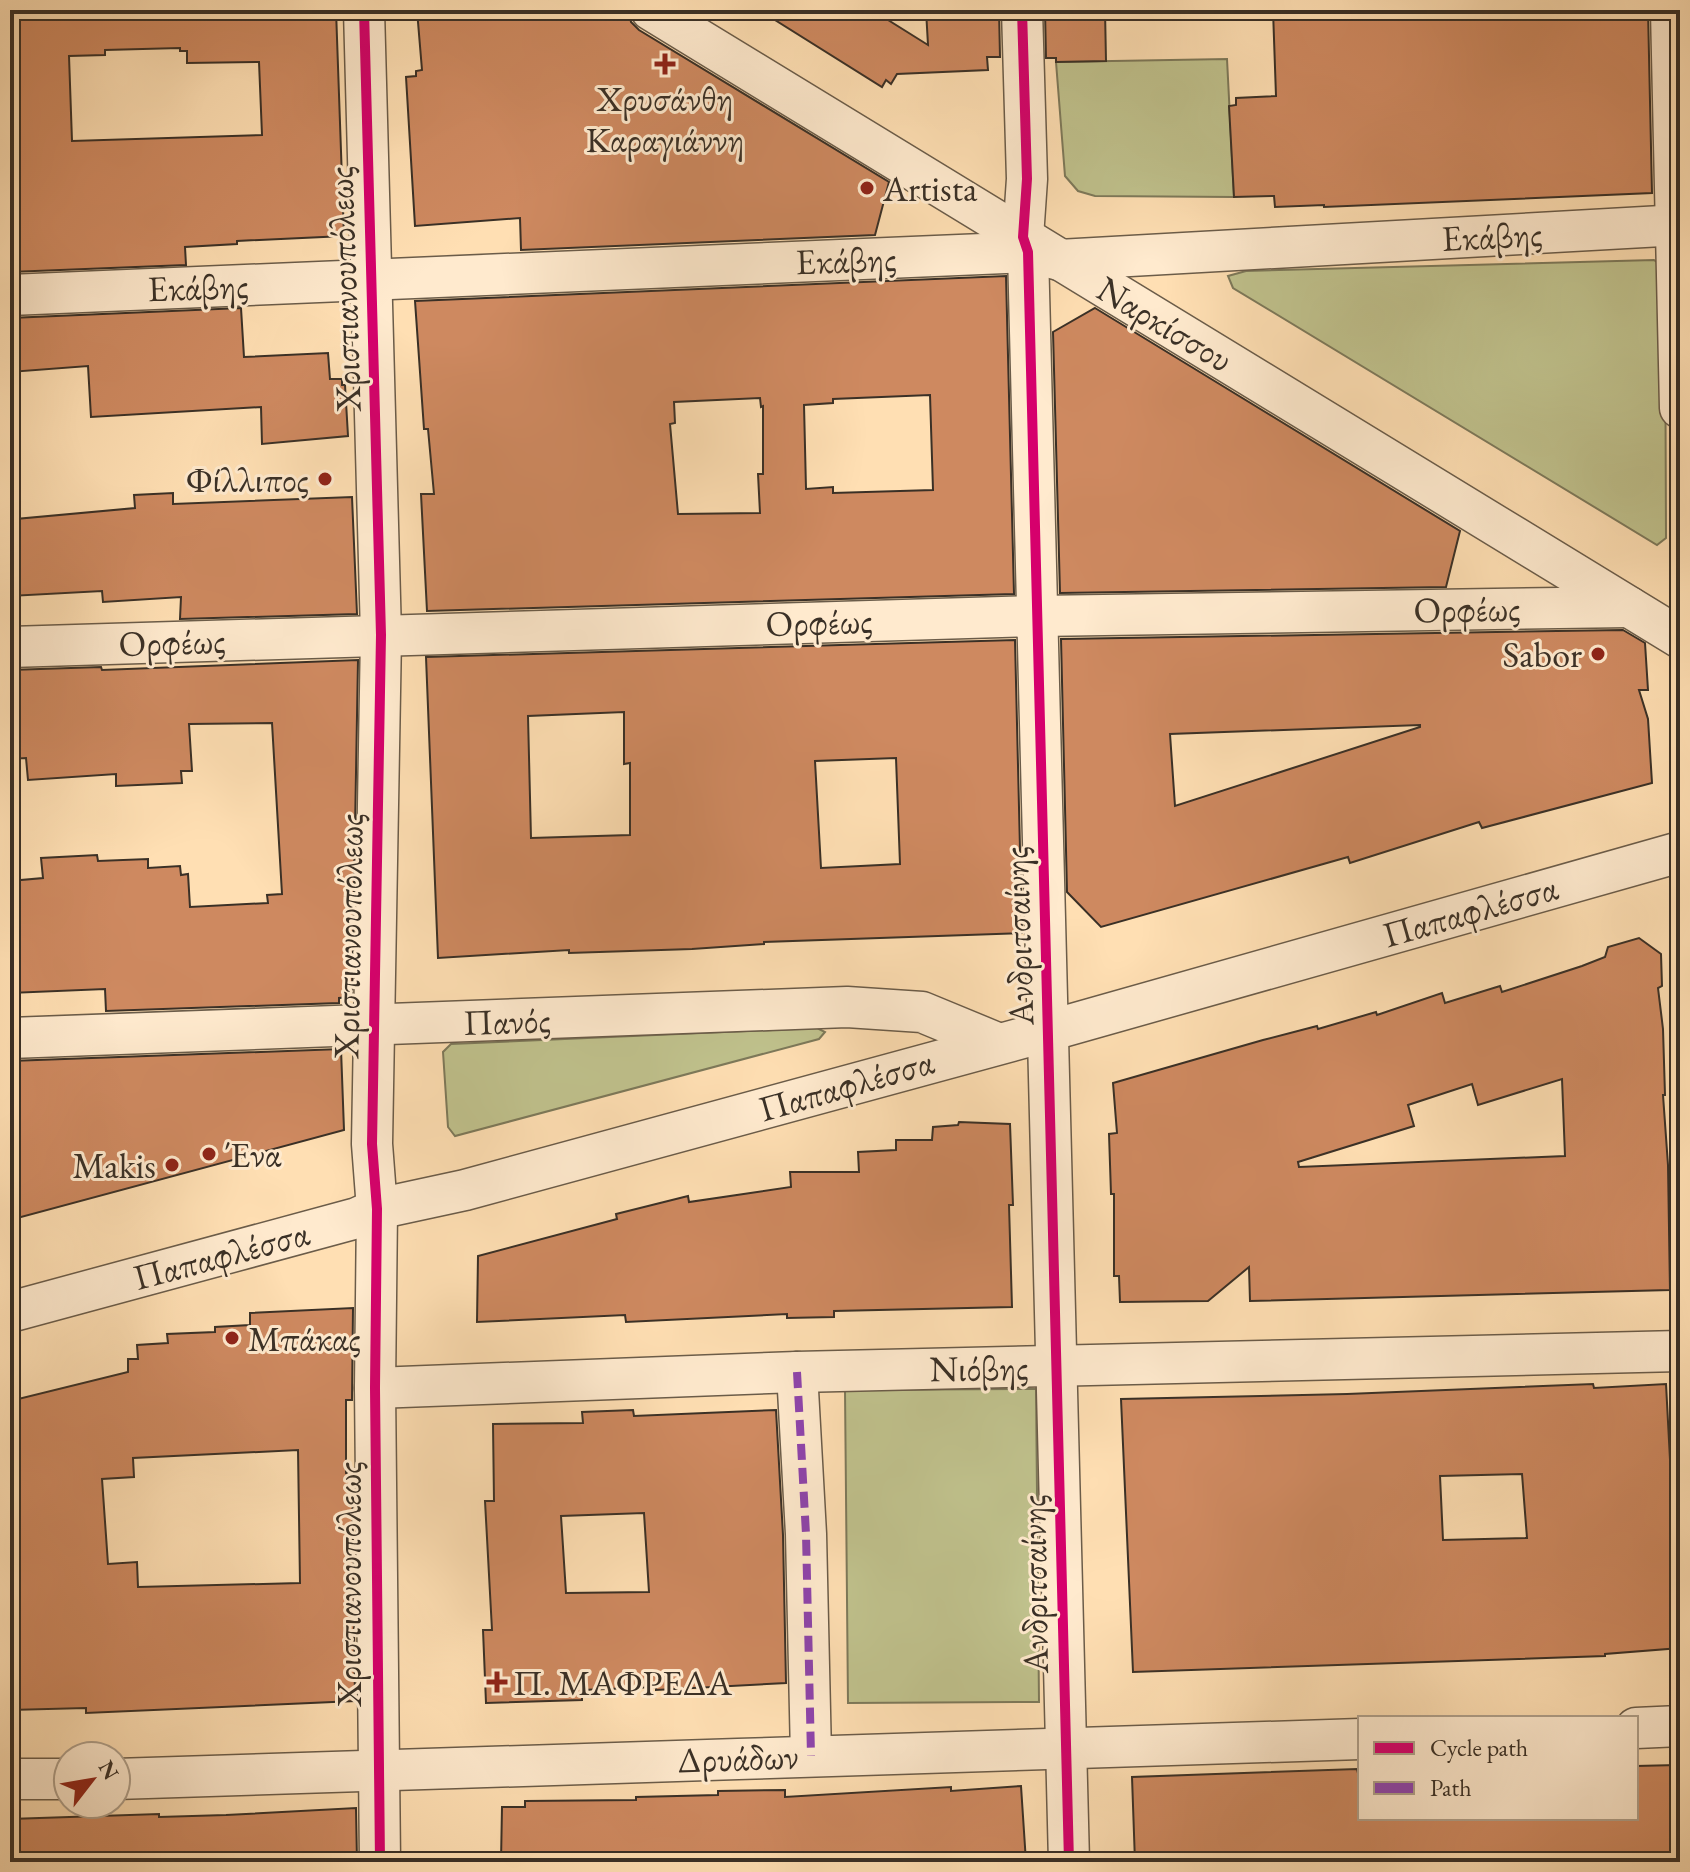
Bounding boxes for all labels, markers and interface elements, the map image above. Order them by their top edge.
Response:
marker: Χρυσάνθη Καραγιάννη [656,55,674,73]
place label: Χρυσάνθη Καραγιάννη [586,75,744,163]
place label: Artista [882,165,978,212]
street label: Χριστιανουπόλεως [316,166,372,413]
marker: Artista [858,179,876,197]
street label: Εκάβης [1440,210,1544,262]
street label: Εκάβης [795,235,897,285]
street label: Εκάβης [147,262,249,312]
street label: Ναρκίσσου [1089,265,1241,383]
place label: Φίλλιπος [186,456,309,503]
marker: Φίλλιπος [316,470,334,488]
street label: Ορφέως [1413,585,1521,633]
street label: Ορφέως [765,597,873,647]
street label: Ορφέως [118,617,226,667]
place label: Sabor [1503,631,1582,678]
marker: Sabor [1589,645,1607,663]
street label: Χριστιανουπόλεως [322,813,374,1060]
street label: Ανδριτσαίνης [991,846,1045,1027]
street label: Παπαφλέσσα [1377,863,1564,958]
street label: Πανός [462,996,552,1046]
street label: Παπαφλέσσα [753,1037,940,1132]
place label: Ένα [225,1131,282,1178]
place label: Makis [73,1142,156,1189]
marker: Ένα [200,1145,218,1163]
marker: Makis [163,1156,181,1174]
street label: Παπαφλέσσα [128,1209,315,1301]
place label: Μπάκας [248,1315,361,1362]
marker: Μπάκας [223,1329,241,1347]
street label: Νιόβης [929,1344,1029,1392]
street label: Χριστιανουπόλεως [325,1461,372,1708]
street label: Ανδριτσαίνης [1009,1494,1059,1675]
place label: Π. ΜΑΦΡΕΔΑ [513,1659,733,1706]
marker: Π. ΜΑΦΡΕΔΑ [488,1673,506,1691]
legend [1358,1716,1638,1820]
street label: Δρυάδων [676,1732,800,1784]
text: Cycle path [1430,1732,1528,1763]
north arrow [52,1740,132,1820]
text: N [92,1755,126,1785]
text: Path [1430,1772,1472,1803]

